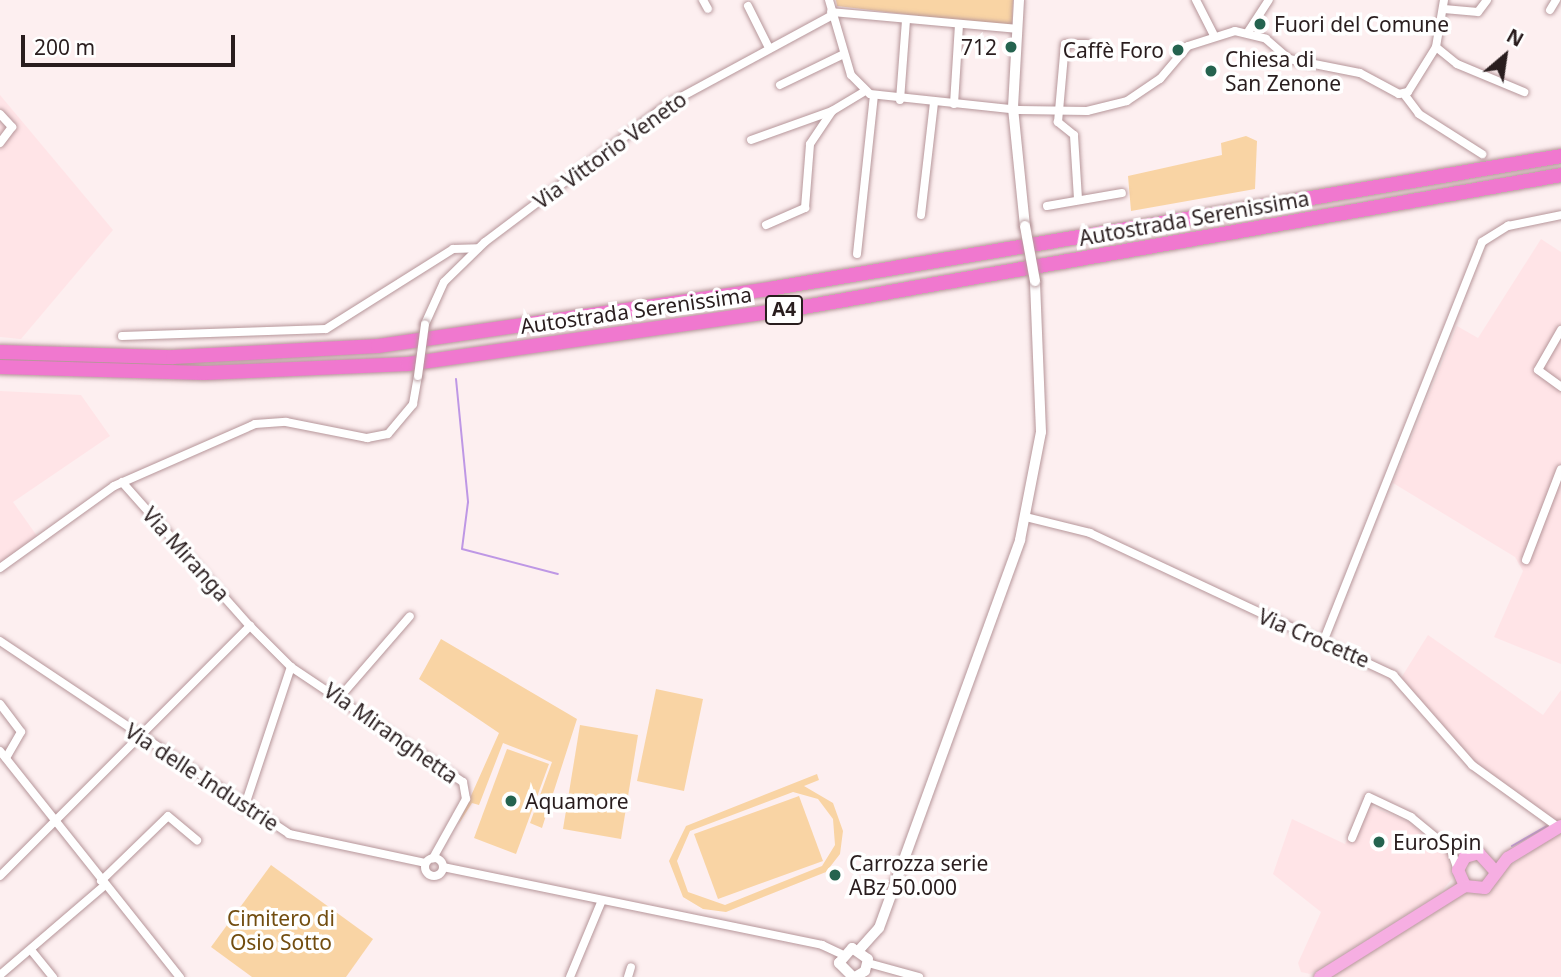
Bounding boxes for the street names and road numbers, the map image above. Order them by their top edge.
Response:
street label: Via Vittorio Veneto [529,86,691,214]
street label: Autostrada Serenissima [1077,185,1311,251]
street label: Autostrada Serenissima [519,281,753,339]
road number: A4 [765,294,803,326]
street label: Via Miranga [137,502,235,606]
street label: Via Crocette [1255,603,1373,673]
street label: Via Miranghetta [319,678,463,788]
street label: Via delle Industrie [121,718,283,836]

